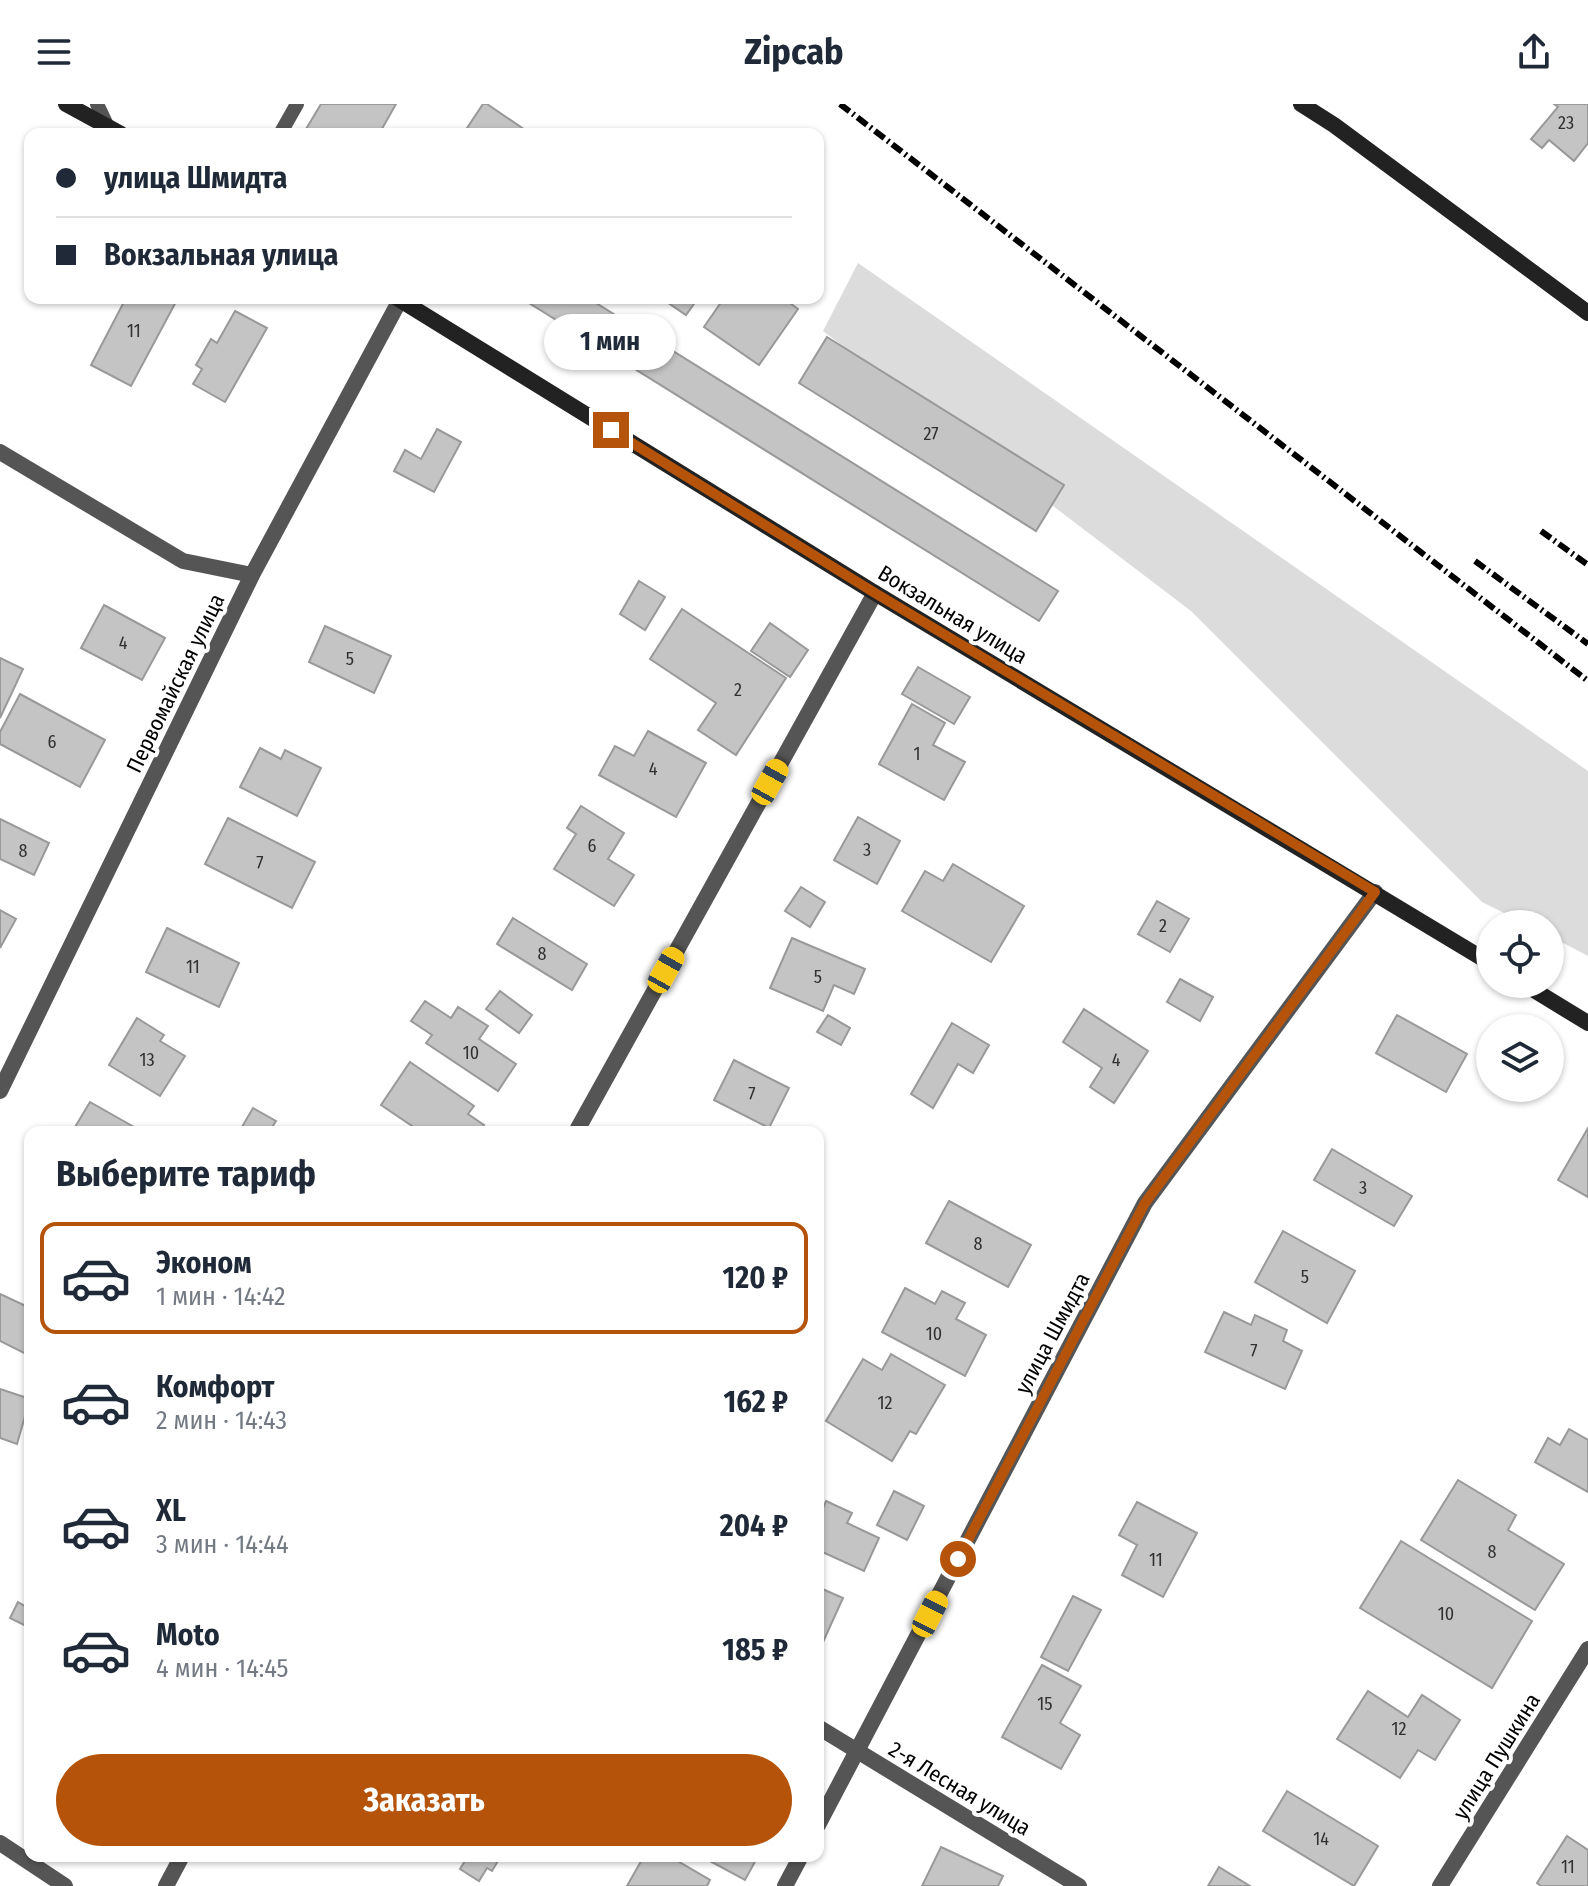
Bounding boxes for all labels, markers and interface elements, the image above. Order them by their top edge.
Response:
icon: menu [32,30,76,74]
text: Zipcab [744,30,844,74]
icon: share [1512,30,1556,74]
house number: 23 [1558,112,1574,134]
text: улица Шмидта [104,160,287,196]
text: Вокзальная улица [104,237,338,273]
callout: 1 мин [545,314,677,370]
house number: 11 [127,320,141,342]
text: 1 мин [580,326,640,357]
route end [593,412,629,448]
house number: 27 [923,423,939,445]
street label: Вокзальная улица [873,559,1032,670]
street label: Первомайская улица [120,589,230,777]
house number: 4 [119,632,128,654]
house number: 5 [346,648,354,670]
house number: 2 [734,679,742,701]
house number: 6 [48,731,57,753]
house number: 1 [913,743,921,765]
car [748,755,792,809]
house number: 4 [649,758,658,780]
house number: 6 [588,835,597,857]
house number: 3 [863,839,871,861]
house number: 8 [19,840,28,862]
house number: 7 [256,852,264,874]
map controls [1476,910,1564,1102]
button: locate [1476,910,1564,998]
house number: 2 [1159,915,1167,937]
house number: 8 [538,943,547,965]
car [644,943,688,997]
house number: 11 [186,956,200,978]
house number: 5 [814,966,822,988]
button: layers [1476,1014,1564,1102]
house number: 10 [463,1042,479,1064]
house number: 13 [139,1049,155,1071]
house number: 4 [1112,1049,1121,1071]
house number: 7 [748,1083,756,1105]
text: Выберите тариф [56,1152,316,1196]
house number: 3 [1359,1177,1367,1199]
house number: 8 [974,1233,983,1255]
icon: car [60,1242,132,1314]
text: Эконом [156,1245,252,1281]
text: 120 ₽ [723,1260,788,1296]
house number: 5 [1301,1266,1309,1288]
street label: улица Шмидта [1009,1268,1096,1399]
text: 1 мин · 14:42 [156,1281,285,1312]
house number: 10 [926,1323,942,1345]
house number: 7 [1250,1340,1258,1362]
icon: car [60,1366,132,1438]
text: Комфорт [156,1369,274,1405]
text: 162 ₽ [724,1384,788,1420]
house number: 12 [878,1392,893,1414]
text: 2 мин · 14:43 [156,1405,287,1436]
icon: car [60,1490,132,1562]
text: XL [156,1493,186,1529]
text: 204 ₽ [720,1508,788,1544]
text: 3 мин · 14:44 [156,1529,288,1560]
route start [940,1541,976,1577]
house number: 8 [1488,1541,1497,1563]
house number: 11 [1149,1549,1163,1571]
car [908,1587,952,1641]
house number: 10 [1438,1603,1454,1625]
icon: car [60,1614,132,1686]
text: Moto [156,1617,220,1653]
text: 185 ₽ [722,1632,788,1668]
text: 4 мин · 14:45 [156,1653,288,1684]
street label: улица Пушкина [1447,1688,1546,1824]
house number: 15 [1037,1693,1053,1715]
house number: 12 [1392,1718,1407,1740]
street label: 2-я Лесная улица [884,1736,1036,1841]
button: Заказать [56,1754,792,1846]
house number: 14 [1313,1828,1329,1850]
house number: 11 [1561,1856,1575,1878]

